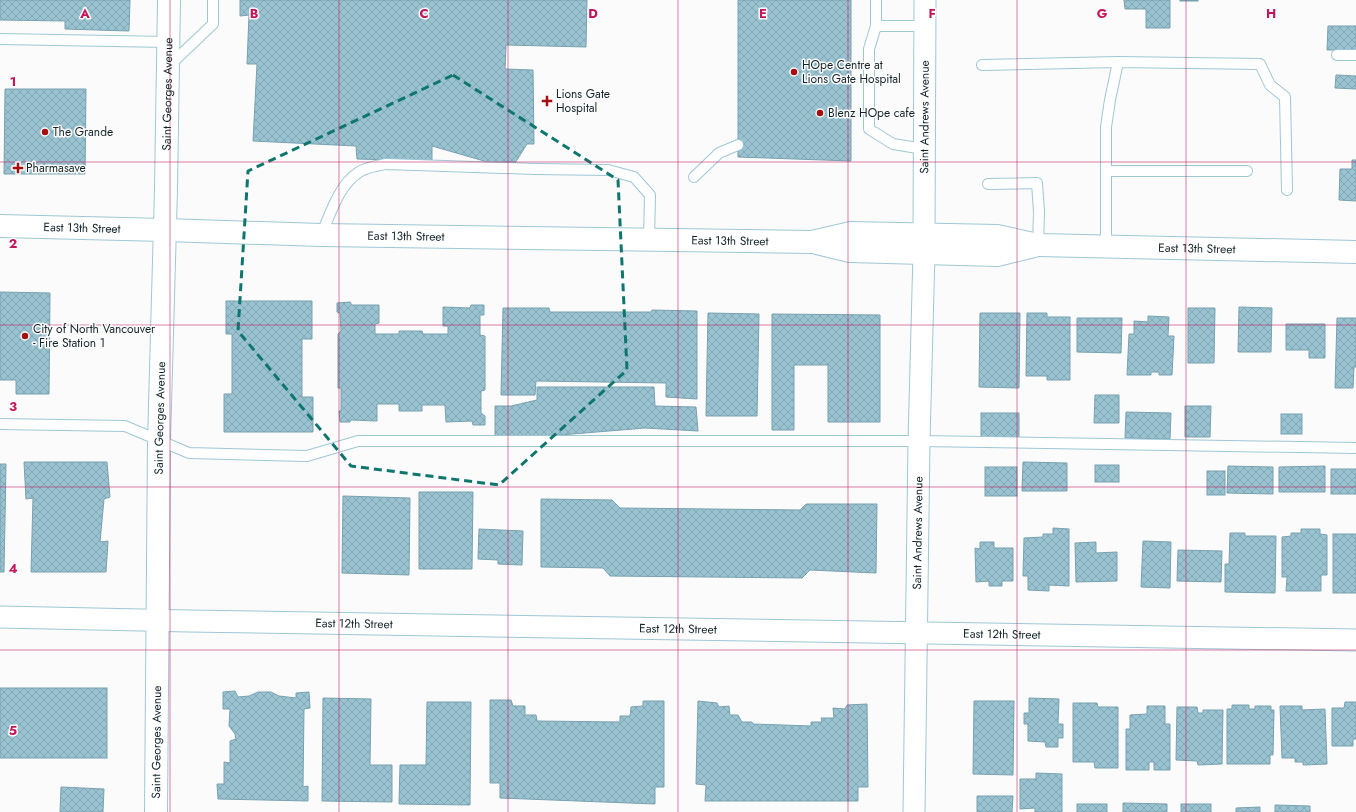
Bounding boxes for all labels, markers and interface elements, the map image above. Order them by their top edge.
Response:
text: A [79,4,90,23]
text: B [250,4,259,23]
text: C [419,4,429,23]
text: D [588,4,598,23]
text: E [759,4,767,23]
text: F [928,4,936,23]
text: G [1097,4,1108,23]
text: H [1266,4,1276,23]
street label: Saint Georges Avenue [158,37,177,151]
place label: HOpe Centre at Lions Gate Hospital [802,56,901,88]
street label: Saint Andrews Avenue [915,60,934,174]
marker: HOpe Centre at Lions Gate Hospital [789,67,799,77]
text: 1 [10,72,16,91]
place label: Lions Gate Hospital [556,85,610,117]
marker: Lions Gate Hospital [541,95,553,107]
place label: Blenz HOpe cafe [828,104,915,122]
marker: Blenz HOpe cafe [815,108,825,118]
place label: The Grande [53,123,113,141]
marker: The Grande [40,127,50,137]
place label: Pharmasave [26,159,86,177]
marker: Pharmasave [13,163,23,173]
street label: East 13th Street [43,218,121,238]
street label: East 13th Street [367,227,445,246]
street label: East 13th Street [691,231,769,250]
text: 2 [9,234,17,253]
street label: East 13th Street [1158,239,1236,258]
place label: City of North Vancouver - Fire Station 1 [33,320,156,352]
marker: City of North Vancouver - Fire Station 1 [20,331,30,341]
street label: Saint Georges Avenue [150,361,170,475]
text: 3 [9,397,17,416]
street label: Saint Andrews Avenue [908,476,928,590]
text: 4 [8,559,18,578]
street label: East 12th Street [315,614,393,633]
street label: East 12th Street [639,619,717,639]
street label: East 12th Street [963,625,1041,644]
street label: Saint Georges Avenue [147,685,166,799]
text: 5 [9,721,17,740]

